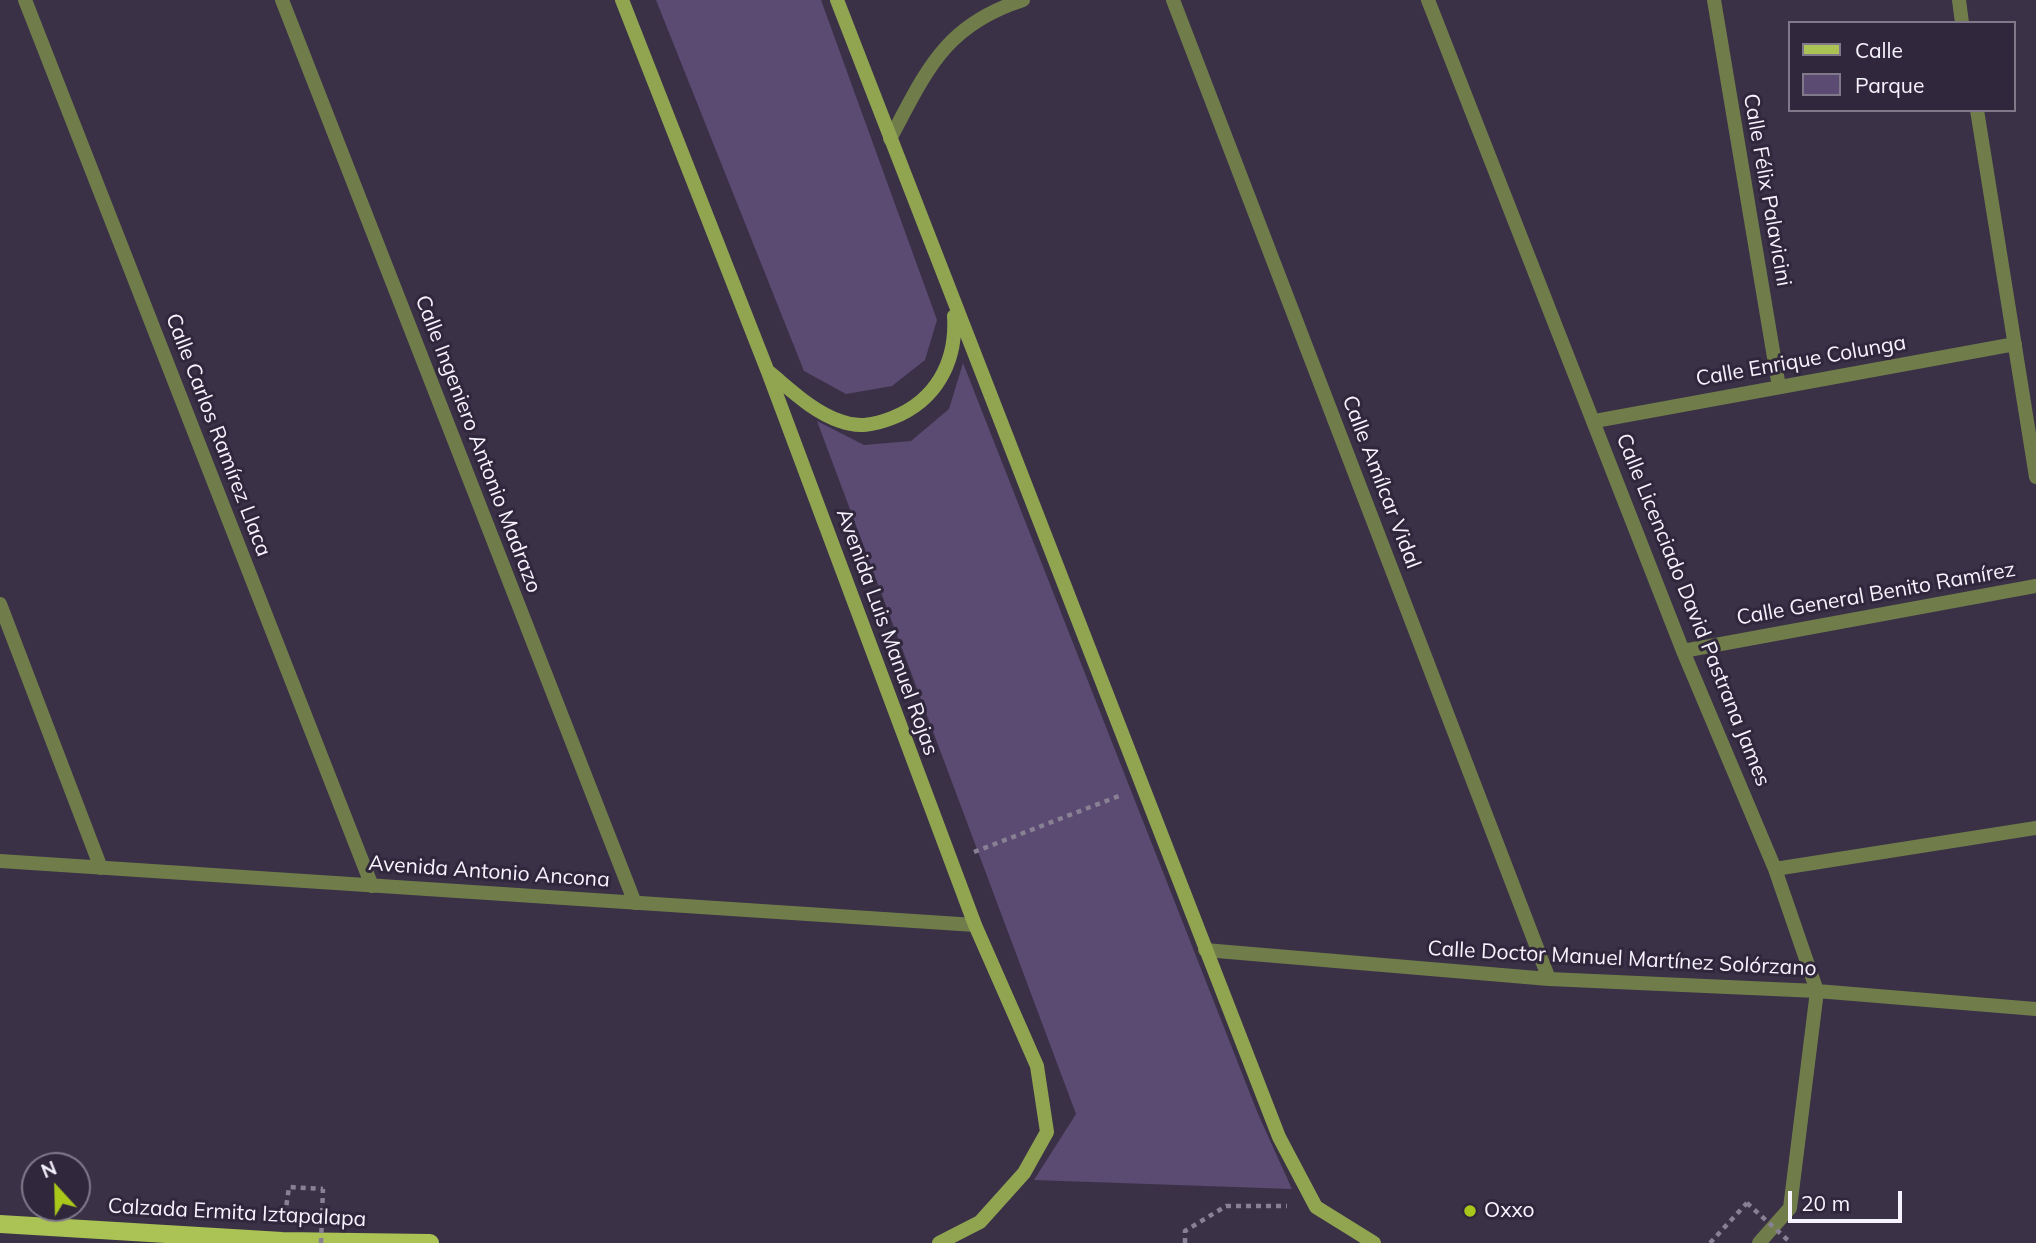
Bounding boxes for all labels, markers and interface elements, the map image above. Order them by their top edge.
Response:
legend [1787,21,2015,112]
text: Calle [1855,37,1903,63]
text: Parque [1855,72,1924,98]
street label: Calle Félix Palavicini [1738,92,1796,288]
street label: Calle Ingeniero Antonio Madrazo [409,292,547,596]
street label: Calle Carlos Ramírez Llaca [160,310,276,560]
street label: Calle Enrique Colunga [1694,330,1908,392]
street label: Calle Amílcar Vidal [1336,392,1426,572]
street label: Calle Licenciado David Pastrana James [1611,430,1775,790]
street label: Avenida Luis Manuel Rojas [831,505,943,759]
street label: Calle General Benito Ramírez [1735,557,2017,631]
street label: Avenida Antonio Ancona [367,851,611,893]
street label: Calle Doctor Manuel Martínez Solórzano [1427,936,1817,982]
north arrow [21,1152,91,1222]
text: N [38,1156,60,1183]
scale bar [1791,1176,1905,1220]
text: 20 m [1801,1190,1850,1216]
street label: Calzada Ermita Iztapalapa [107,1194,367,1232]
place label: Oxxo [1484,1198,1534,1224]
marker: Oxxo [1462,1203,1478,1219]

